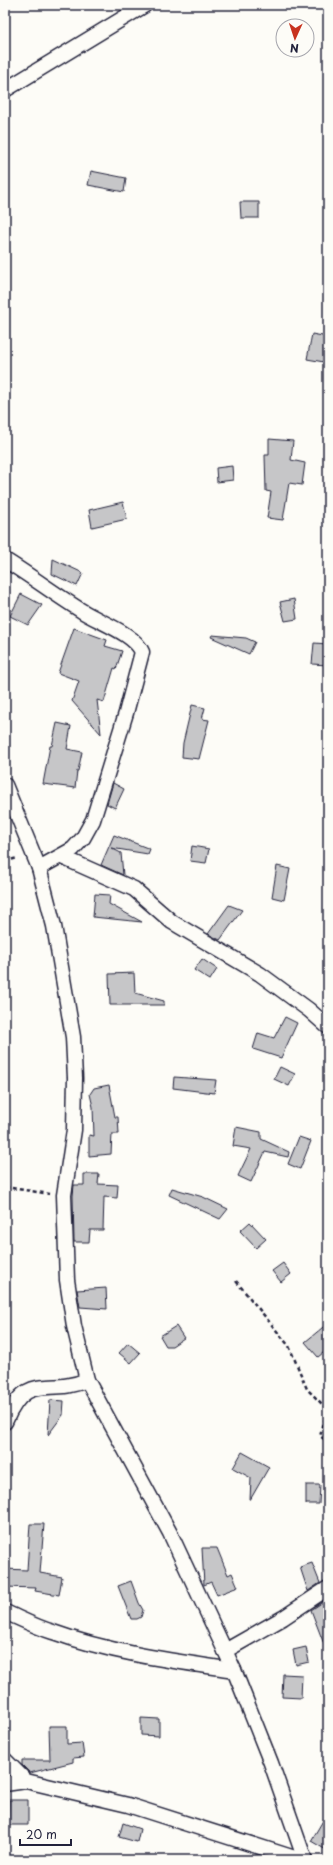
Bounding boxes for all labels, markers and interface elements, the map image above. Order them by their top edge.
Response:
north arrow [275,18,315,58]
text: N [289,40,299,57]
scale bar [20,1821,71,1847]
text: 20 m [26,1825,57,1843]

